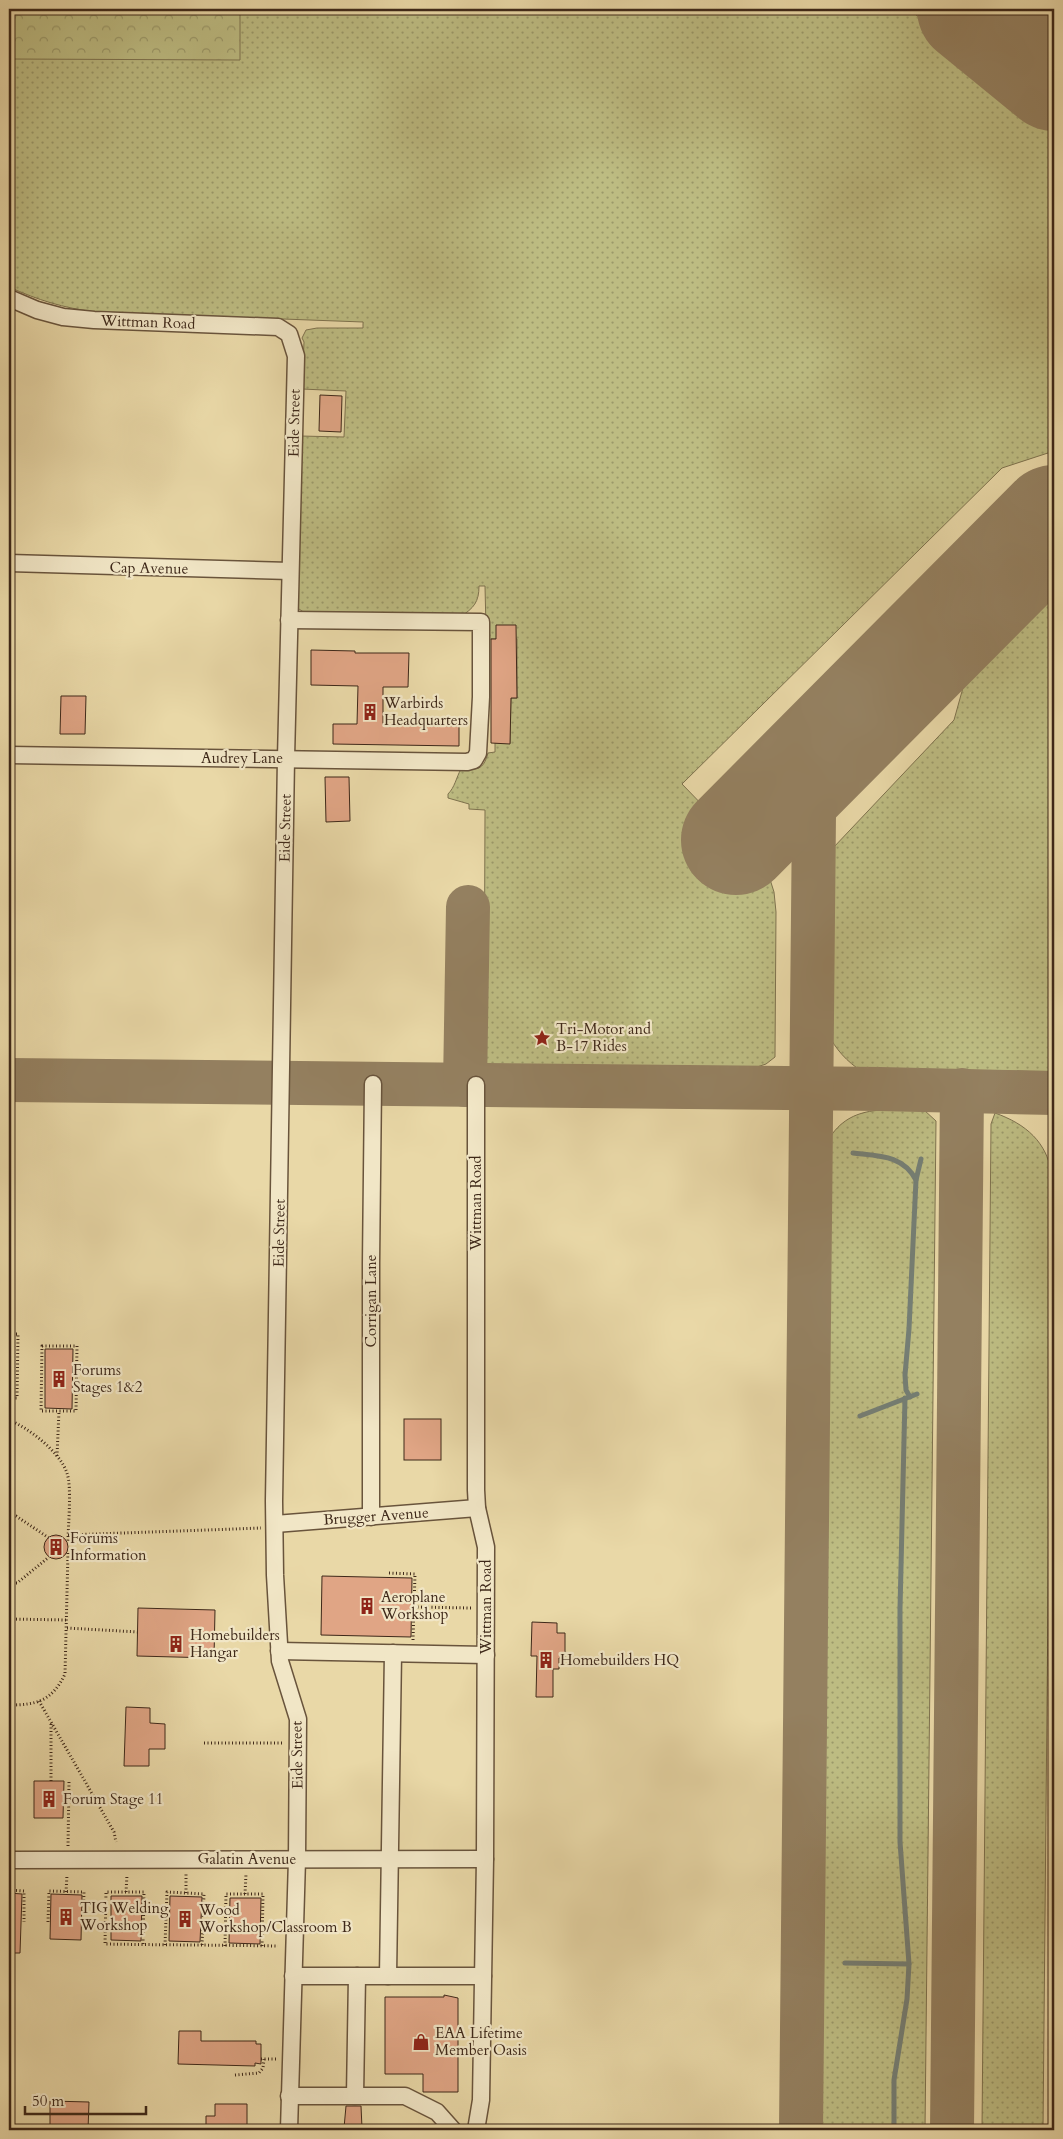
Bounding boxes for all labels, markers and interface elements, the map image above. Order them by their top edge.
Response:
street label: Wittman Road [99,310,196,334]
street label: Eide Street [283,388,305,457]
street label: Cap Avenue [110,557,189,579]
place label: Warbirds Headquarters [383,693,468,730]
building icon: Warbirds Headquarters [360,702,380,722]
street label: Audrey Lane [201,748,283,768]
street label: Eide Street [274,793,296,862]
place label: Tri-Motor and B-17 Rides [556,1019,651,1056]
place icon: Tri-Motor and B-17 Rides [532,1028,552,1048]
street label: Wittman Road [466,1156,486,1251]
street label: Eide Street [268,1198,290,1267]
street label: Corrigan Lane [361,1254,381,1348]
place label: Forums Stages 1&2 [73,1360,143,1397]
building icon: Forums Stages 1&2 [49,1369,69,1389]
street label: Brugger Avenue [323,1502,430,1530]
place label: Forums Information [70,1528,147,1565]
building icon: Forums Information [46,1537,66,1557]
street label: Wittman Road [476,1560,496,1655]
place label: Aeroplane Workshop [380,1587,449,1624]
building icon: Aeroplane Workshop [357,1596,377,1616]
place label: Homebuilders Hangar [190,1625,280,1662]
building icon: Homebuilders Hangar [166,1634,186,1654]
building icon: Homebuilders HQ [536,1650,556,1670]
place label: Homebuilders HQ [560,1650,679,1670]
street label: Eide Street [286,1720,308,1789]
building icon: Forum Stage 11 [39,1789,59,1809]
place label: Forum Stage 11 [63,1789,163,1809]
street label: Galatin Avenue [198,1849,297,1869]
place label: TIG Welding Workshop [79,1898,169,1935]
place label: Wood Workshop/Classroom B [198,1900,352,1937]
building icon: TIG Welding Workshop [56,1907,76,1927]
building icon: Wood Workshop/Classroom B [175,1909,195,1929]
place label: EAA Lifetime Member Oasis [435,2023,527,2060]
shop icon: EAA Lifetime Member Oasis [411,2032,431,2052]
scale bar [25,2084,146,2116]
text: 50 m [32,2091,64,2111]

